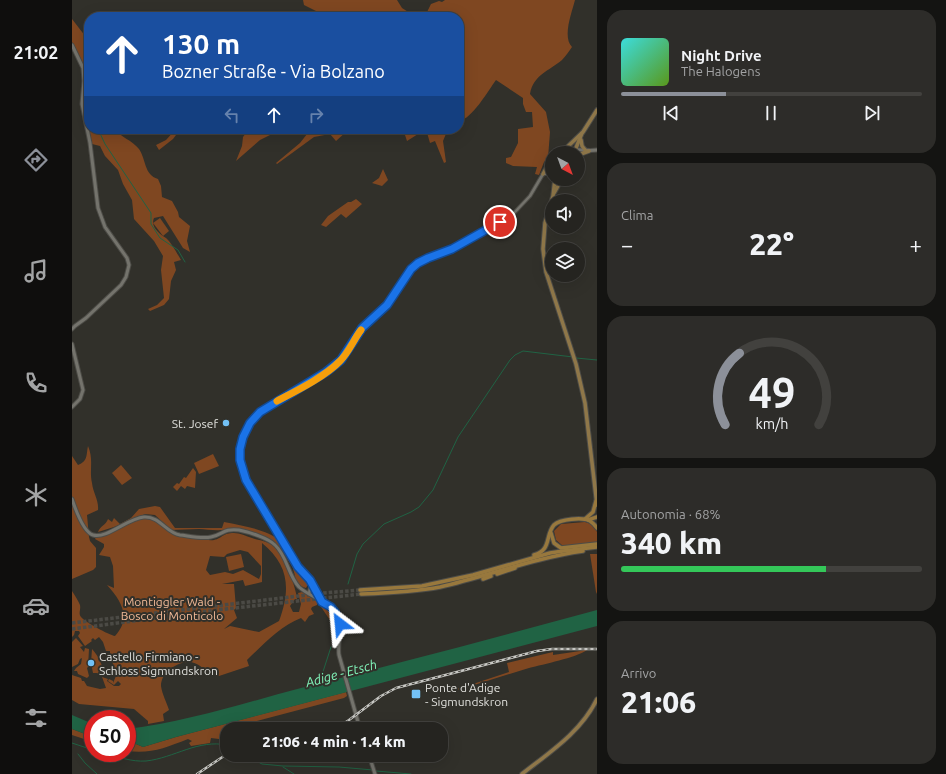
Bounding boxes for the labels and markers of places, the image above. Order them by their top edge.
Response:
pin [483,205,517,239]
place label: St. Josef [172,417,218,430]
marker: St. Josef [221,418,231,428]
place label: Castello Firmiano - Schloss Sigmundskron [99,650,218,677]
marker: Castello Firmiano - Schloss Sigmundskron [86,658,96,668]
place label: Ponte d'Adige - Sigmundskron [425,681,508,708]
marker: Ponte d'Adige - Sigmundskron [410,688,422,700]

